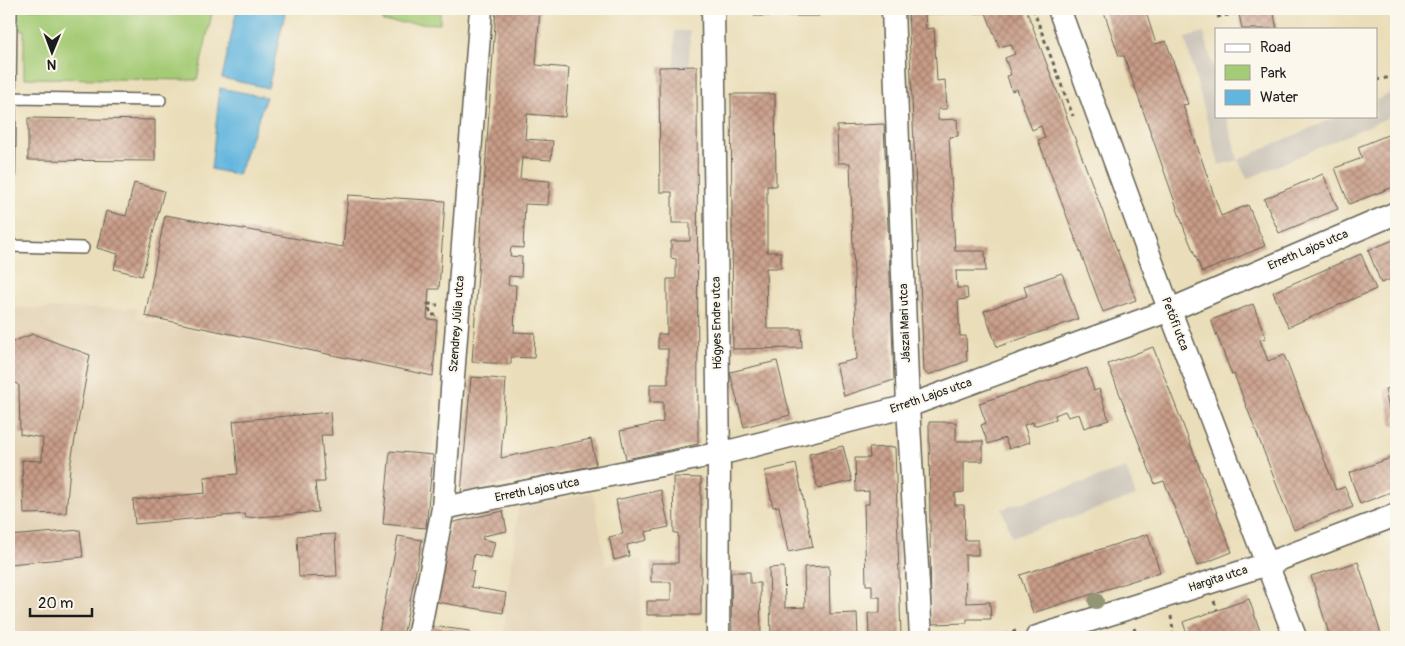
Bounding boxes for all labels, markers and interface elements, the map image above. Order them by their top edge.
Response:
north arrow [28,28,78,78]
legend [1215,28,1378,118]
text: Road [1260,38,1291,57]
text: N [47,56,57,73]
text: Park [1260,64,1287,83]
text: Water [1260,88,1299,107]
street label: Erreth Lajos utca [1266,226,1351,274]
street label: Szendrey Júlia utca [446,275,468,373]
street label: Hőgyes Endre utca [709,276,725,370]
street label: Jászai Mari utca [896,283,914,363]
street label: Petőfi utca [1158,295,1192,353]
street label: Erreth Lajos utca [888,375,974,417]
street label: Erreth Lajos utca [494,474,581,506]
street label: Hargita utca [1187,562,1250,596]
scale bar [30,586,92,618]
text: 20 m [38,594,73,613]

